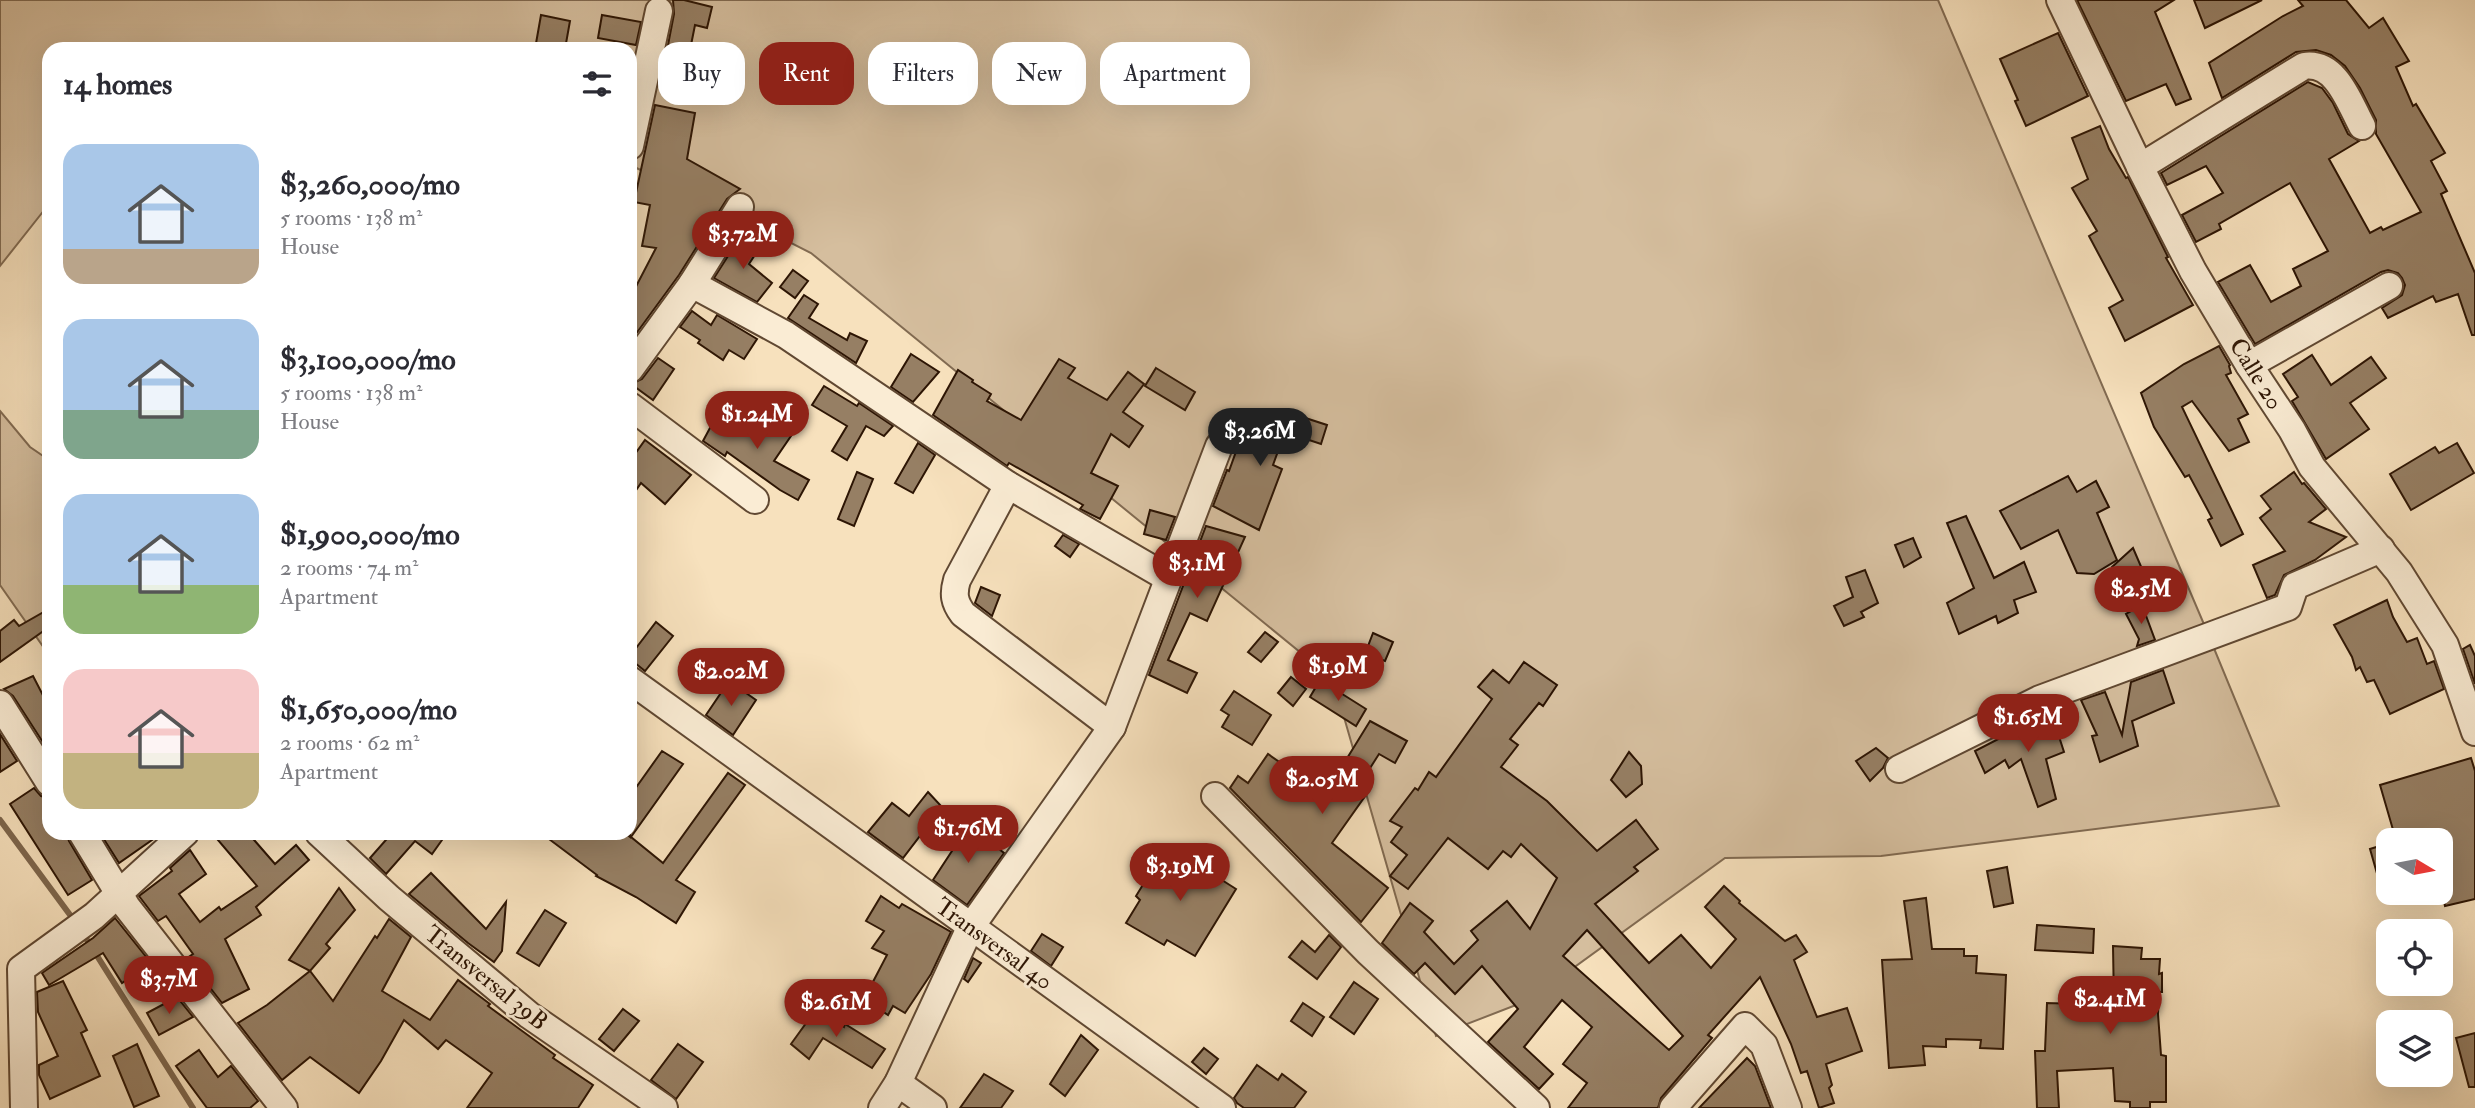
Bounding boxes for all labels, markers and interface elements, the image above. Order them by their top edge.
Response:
chip: Buy [658,42,745,105]
chip: Rent [759,42,854,105]
chip: Filters [868,42,978,105]
chip: New [992,42,1086,105]
chip: Apartment [1100,42,1250,105]
icon: filters [578,65,616,103]
text: 14 homes [63,66,172,103]
text: $3,260,000/mo [280,166,460,203]
icon: home [119,172,203,256]
text: 5 rooms · 138 m² [280,203,423,232]
pin: $3.72M [686,212,800,271]
text: $3.72M [708,219,778,248]
text: House [280,232,339,261]
street label: Calle 20 [2222,332,2290,416]
text: $3,100,000/mo [280,341,456,378]
icon: home [119,347,203,431]
text: 5 rooms · 138 m² [280,378,423,407]
pin: $1.24M [700,392,814,451]
text: $1.24M [721,399,793,428]
text: House [280,407,339,436]
pin: $3.26M [1203,408,1317,468]
text: $3.26M [1224,416,1296,445]
text: $1,900,000/mo [280,516,460,553]
icon: home [119,522,203,606]
pin: $3.1M [1148,540,1246,600]
text: $3.1M [1169,548,1225,577]
text: 2 rooms · 74 m² [280,553,419,582]
pin: $2.5M [2092,566,2190,626]
text: $2.5M [2110,574,2172,603]
text: Apartment [280,582,378,611]
pin: $1.9M [1289,644,1387,703]
pin: $2.02M [674,648,788,708]
text: $1.9M [1308,651,1368,680]
text: $2.02M [694,656,768,685]
text: $1,650,000/mo [280,691,457,728]
pin: $1.65M [1971,694,2085,754]
icon: home [119,697,203,781]
text: $1.65M [1993,702,2063,731]
text: 2 rooms · 62 m² [280,728,419,757]
pin: $2.05M [1265,756,1379,816]
text: Apartment [280,757,378,786]
text: $2.05M [1285,764,1359,793]
pin: $1.76M [911,806,1025,865]
text: $1.76M [933,813,1003,842]
north arrow [2376,828,2454,905]
map controls [2376,828,2453,1087]
pin: $3.19M [1123,844,1237,903]
text: $3.19M [1146,851,1214,880]
street label: Transversal 40 [929,891,1059,997]
street label: Transversal 39B [418,919,554,1037]
button: locate [2376,919,2453,996]
pin: $3.7M [120,956,218,1016]
text: $3.7M [140,964,198,993]
pin: $2.41M [2053,976,2167,1036]
pin: $2.61M [779,979,893,1039]
text: $2.41M [2074,984,2146,1013]
text: $2.61M [800,987,872,1016]
button: layers [2376,1010,2453,1087]

